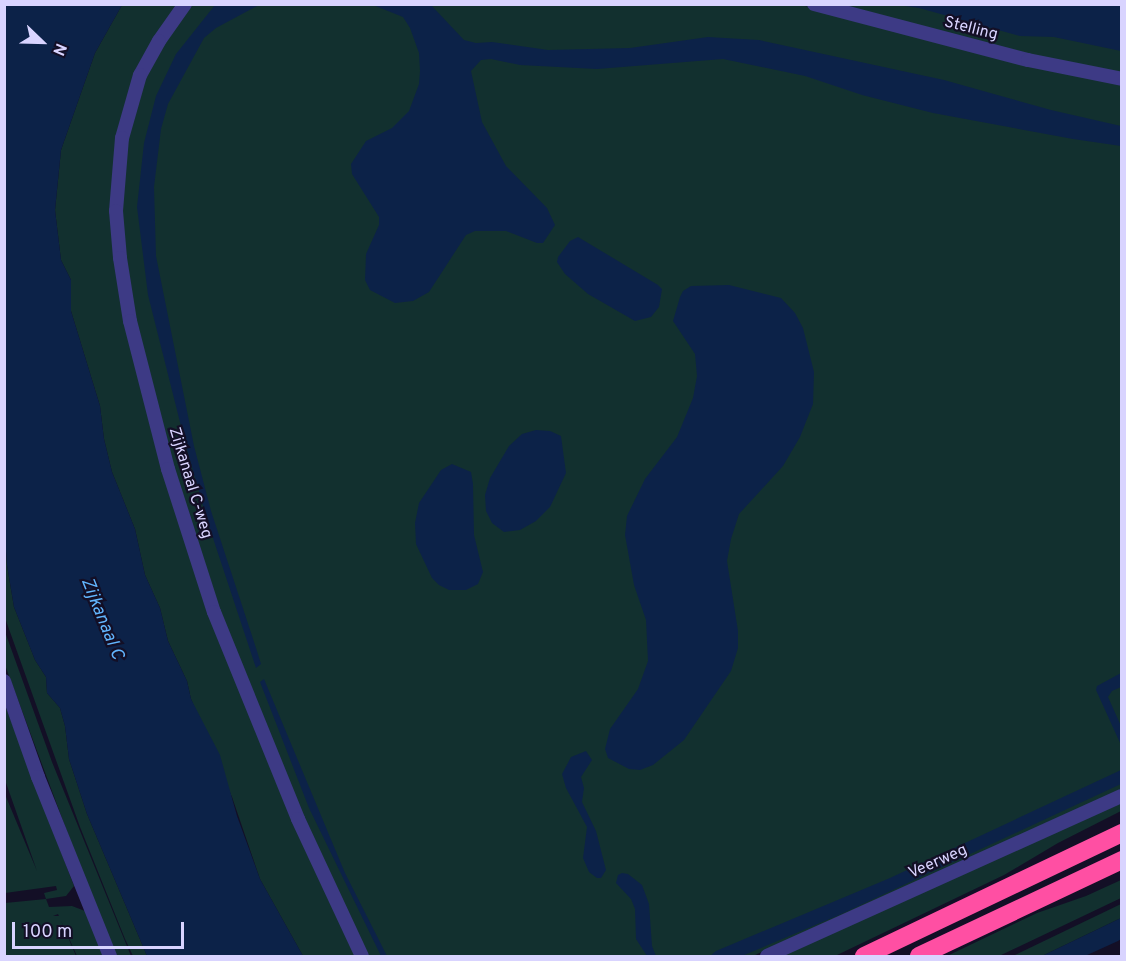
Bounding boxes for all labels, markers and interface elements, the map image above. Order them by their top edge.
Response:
north arrow [12,12,72,72]
street label: Stelling [942,13,1000,45]
text: N [47,40,70,58]
street label: Zijkanaal C-weg [164,425,216,541]
water label: Zijkanaal C [75,575,127,663]
street label: Veerweg [906,841,970,883]
scale bar [15,910,188,948]
text: 100 m [23,921,72,944]

